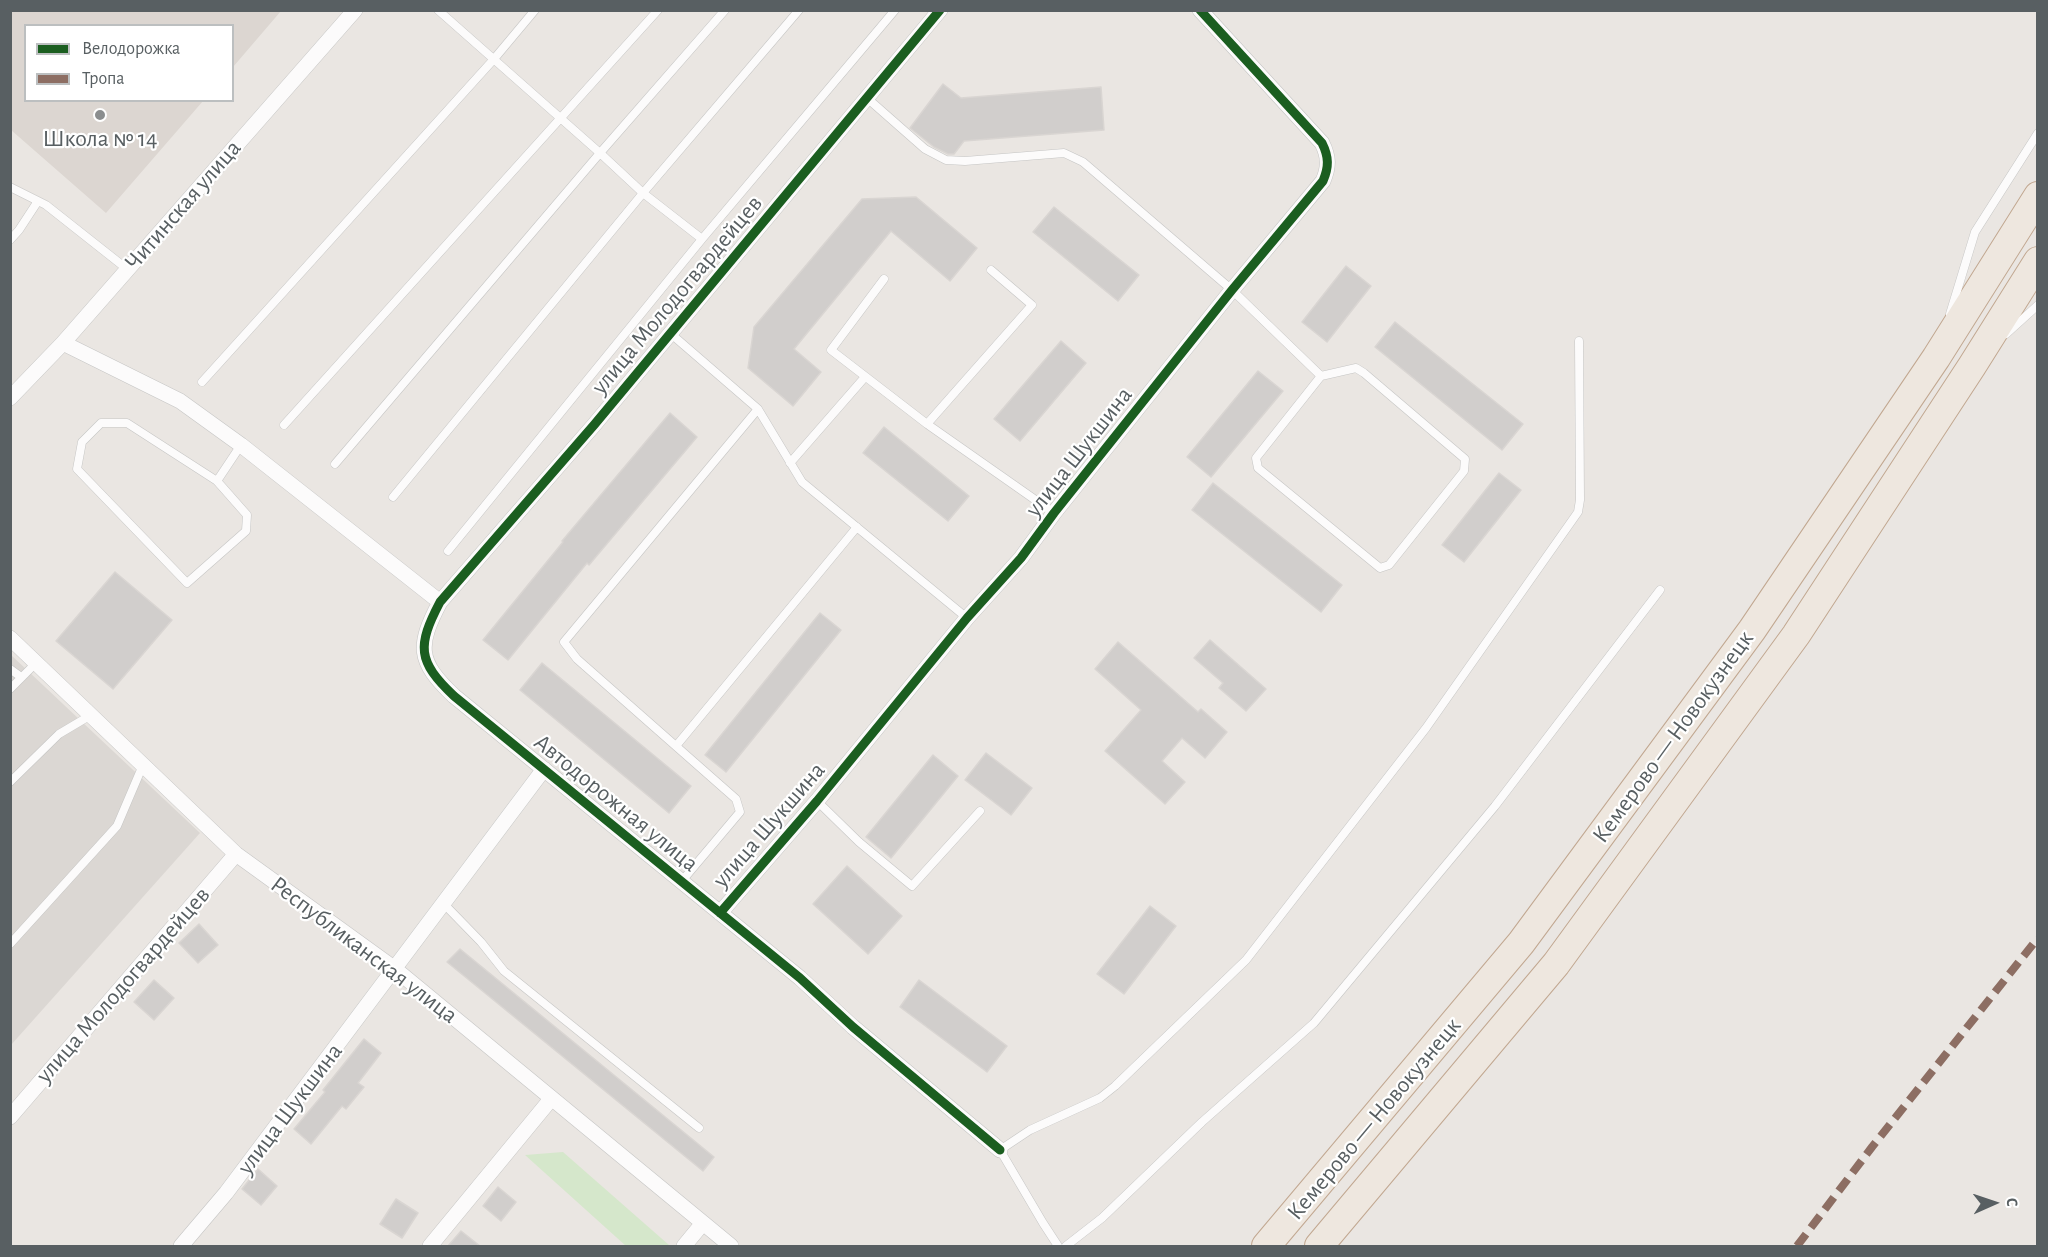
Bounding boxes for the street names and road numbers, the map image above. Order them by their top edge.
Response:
street label: Читинская улица [119,134,247,276]
street label: улица Молодогвардейцев [585,190,769,400]
street label: улица Шукшина [1019,381,1139,523]
street label: Кемерово — Новокузнецк [1586,625,1760,849]
street label: Автодорожная улица [528,728,704,878]
street label: улица Шукшина [707,756,831,894]
street label: Республиканская улица [265,870,463,1030]
street label: улица Молодогвардейцев [30,881,216,1089]
street label: Кемерово — Новокузнецк [1281,1012,1467,1226]
street label: улица Шукшина [231,1038,349,1180]

